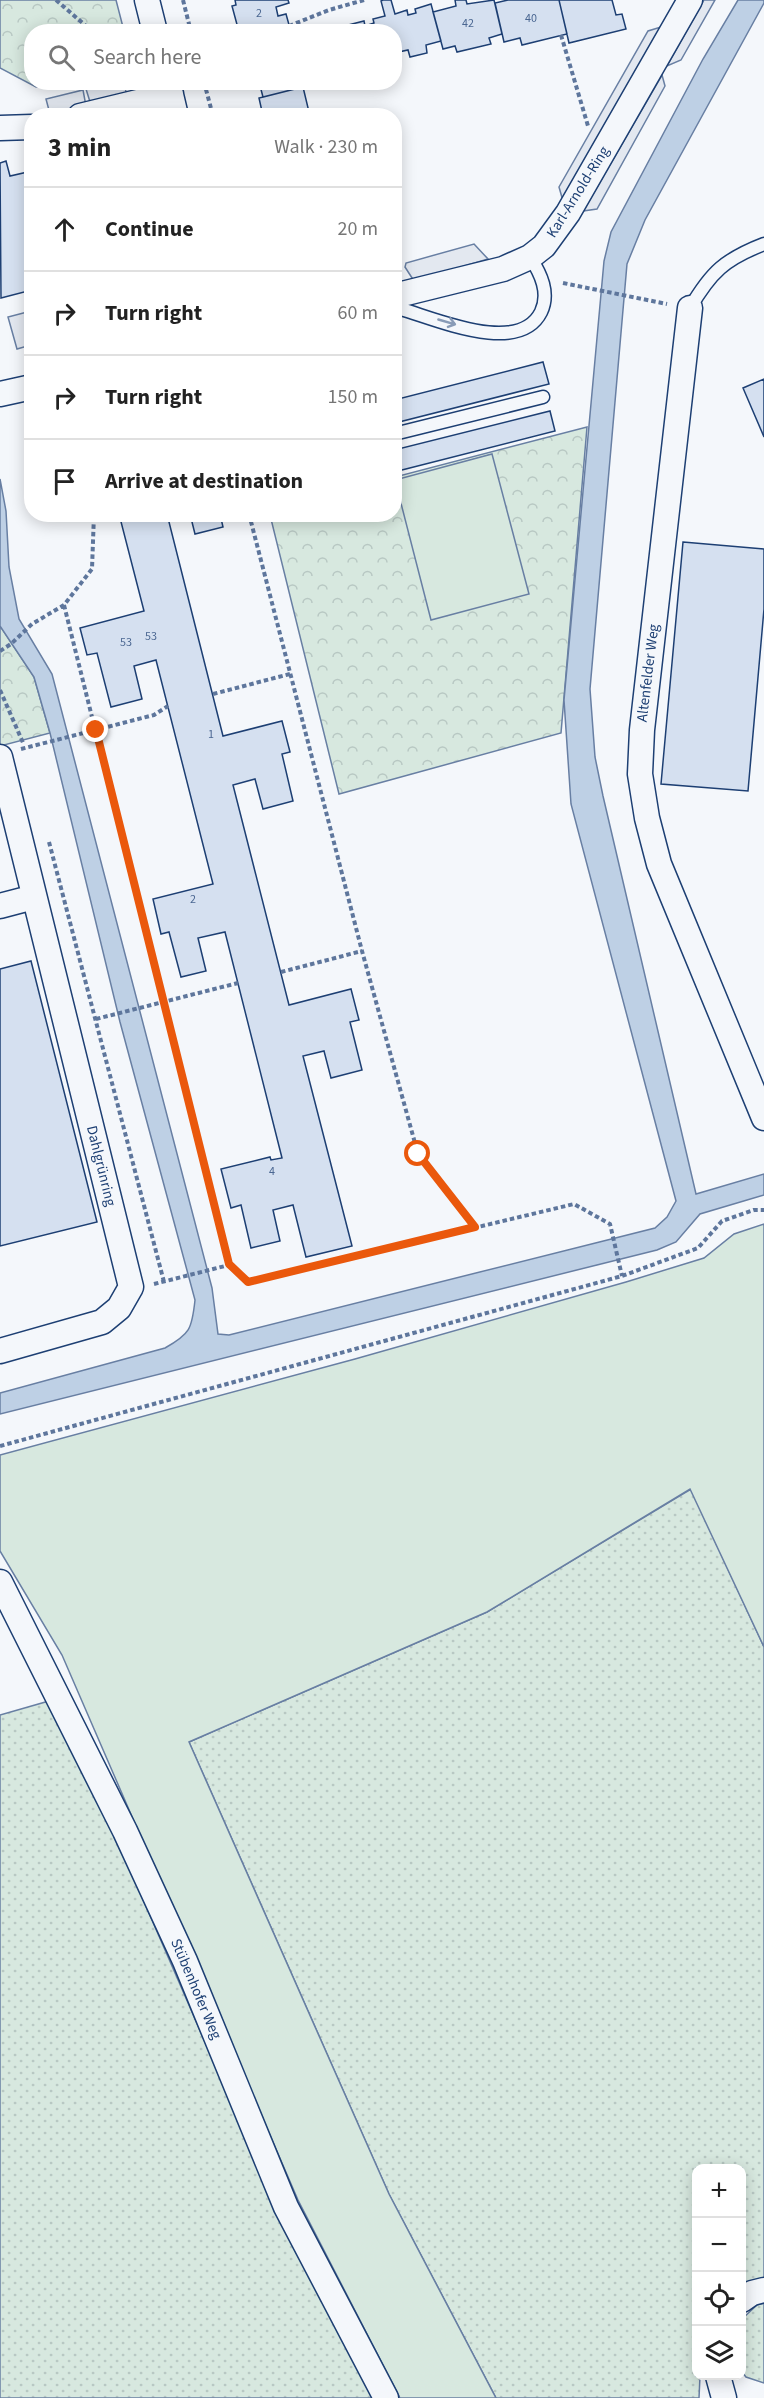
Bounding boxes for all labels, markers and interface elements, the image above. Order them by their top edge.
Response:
house number: 2 [256,5,262,22]
house number: 40 [525,10,537,27]
house number: 42 [462,15,474,32]
search box [24,24,402,90]
icon: search [45,41,78,74]
text: Search here [93,41,201,73]
text: 3 min [48,129,111,166]
text: Walk · 230 m [274,133,378,161]
street label: Karl-Arnold-Ring [541,142,615,242]
icon: ahead [48,213,81,246]
text: Continue [105,213,194,245]
text: 20 m [338,215,378,243]
icon: right [48,297,81,330]
text: Turn right [105,297,202,329]
text: 60 m [338,299,378,327]
one-way arrow [438,317,457,328]
icon: right [48,381,81,414]
text: Turn right [105,381,202,413]
text: 150 m [328,383,378,411]
icon: arrive [48,465,81,498]
text: Arrive at destination [105,465,303,497]
street label: Altenfelder Weg [632,622,664,723]
house number: 53 [145,628,157,645]
house number: 53 [120,634,132,651]
route end [82,716,108,742]
house number: 1 [208,726,214,743]
house number: 2 [190,891,196,908]
street label: Dahlgrünring [81,1123,121,1209]
route start [404,1140,430,1166]
house number: 4 [269,1163,275,1180]
street label: Stübenhofer Weg [165,1935,227,2043]
map controls [692,2164,746,2380]
button: + [692,2164,746,2218]
button: − [692,2218,746,2272]
button: locate [692,2272,746,2326]
button: layers [692,2326,746,2380]

